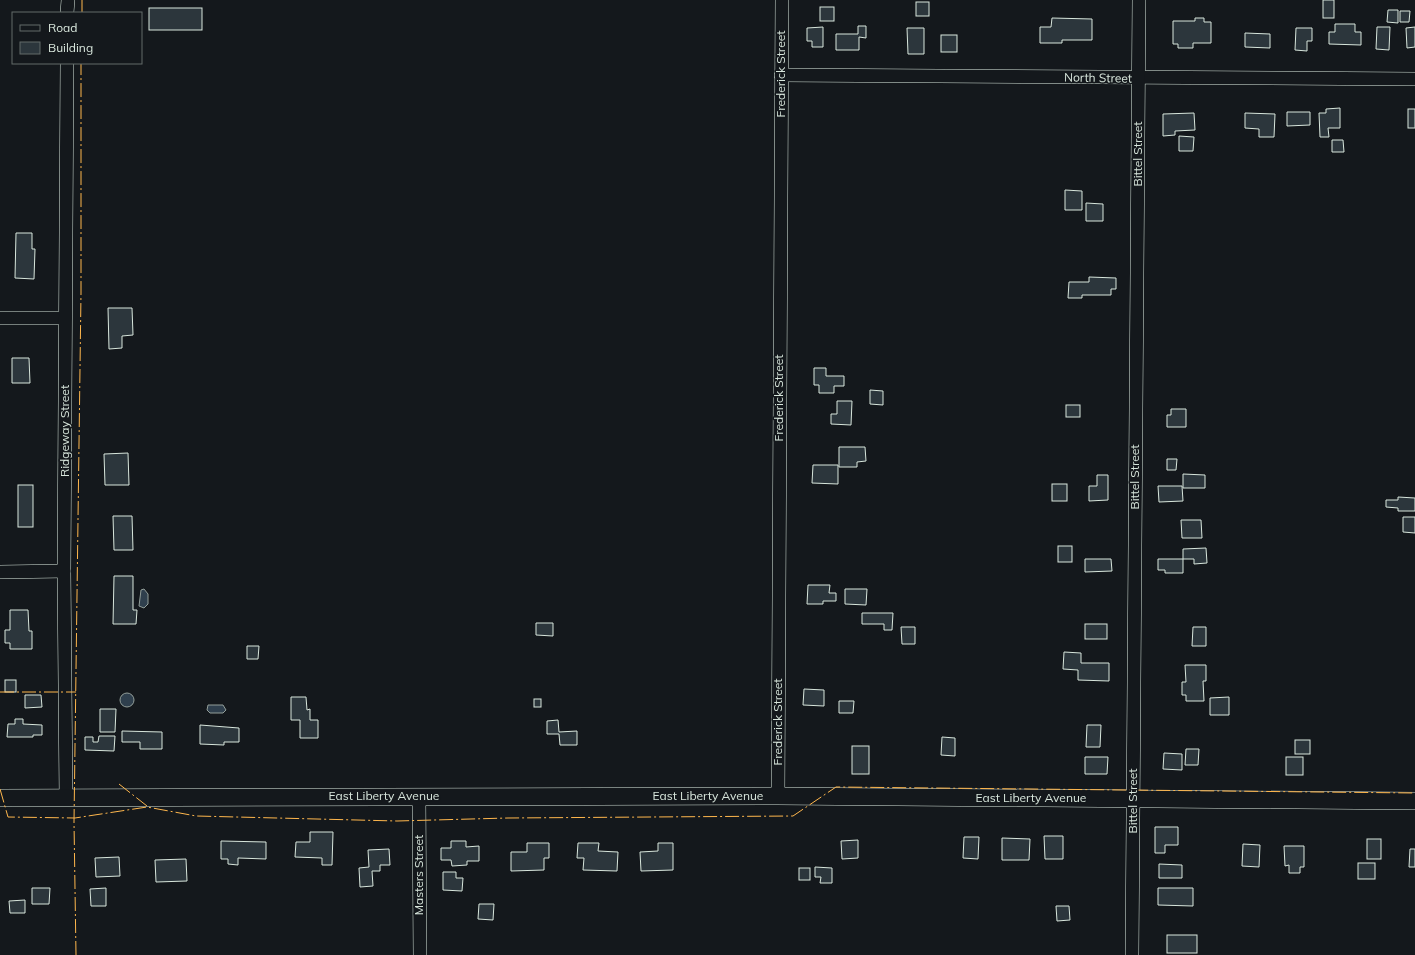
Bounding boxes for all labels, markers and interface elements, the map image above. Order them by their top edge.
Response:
legend [12,12,142,64]
text: Road [48,20,77,35]
street label: Frederick Street [773,31,788,117]
text: Building [48,40,93,55]
street label: North Street [1064,69,1132,86]
street label: Bittel Street [1130,122,1145,186]
street label: Frederick Street [771,355,786,441]
street label: Ridgeway Street [57,385,72,477]
street label: Bittel Street [1127,445,1142,509]
street label: Frederick Street [770,679,785,765]
street label: Bittel Street [1125,769,1140,833]
street label: East Liberty Avenue [329,788,439,803]
street label: East Liberty Avenue [653,788,763,803]
street label: East Liberty Avenue [976,790,1086,805]
street label: Masters Street [411,835,426,915]

